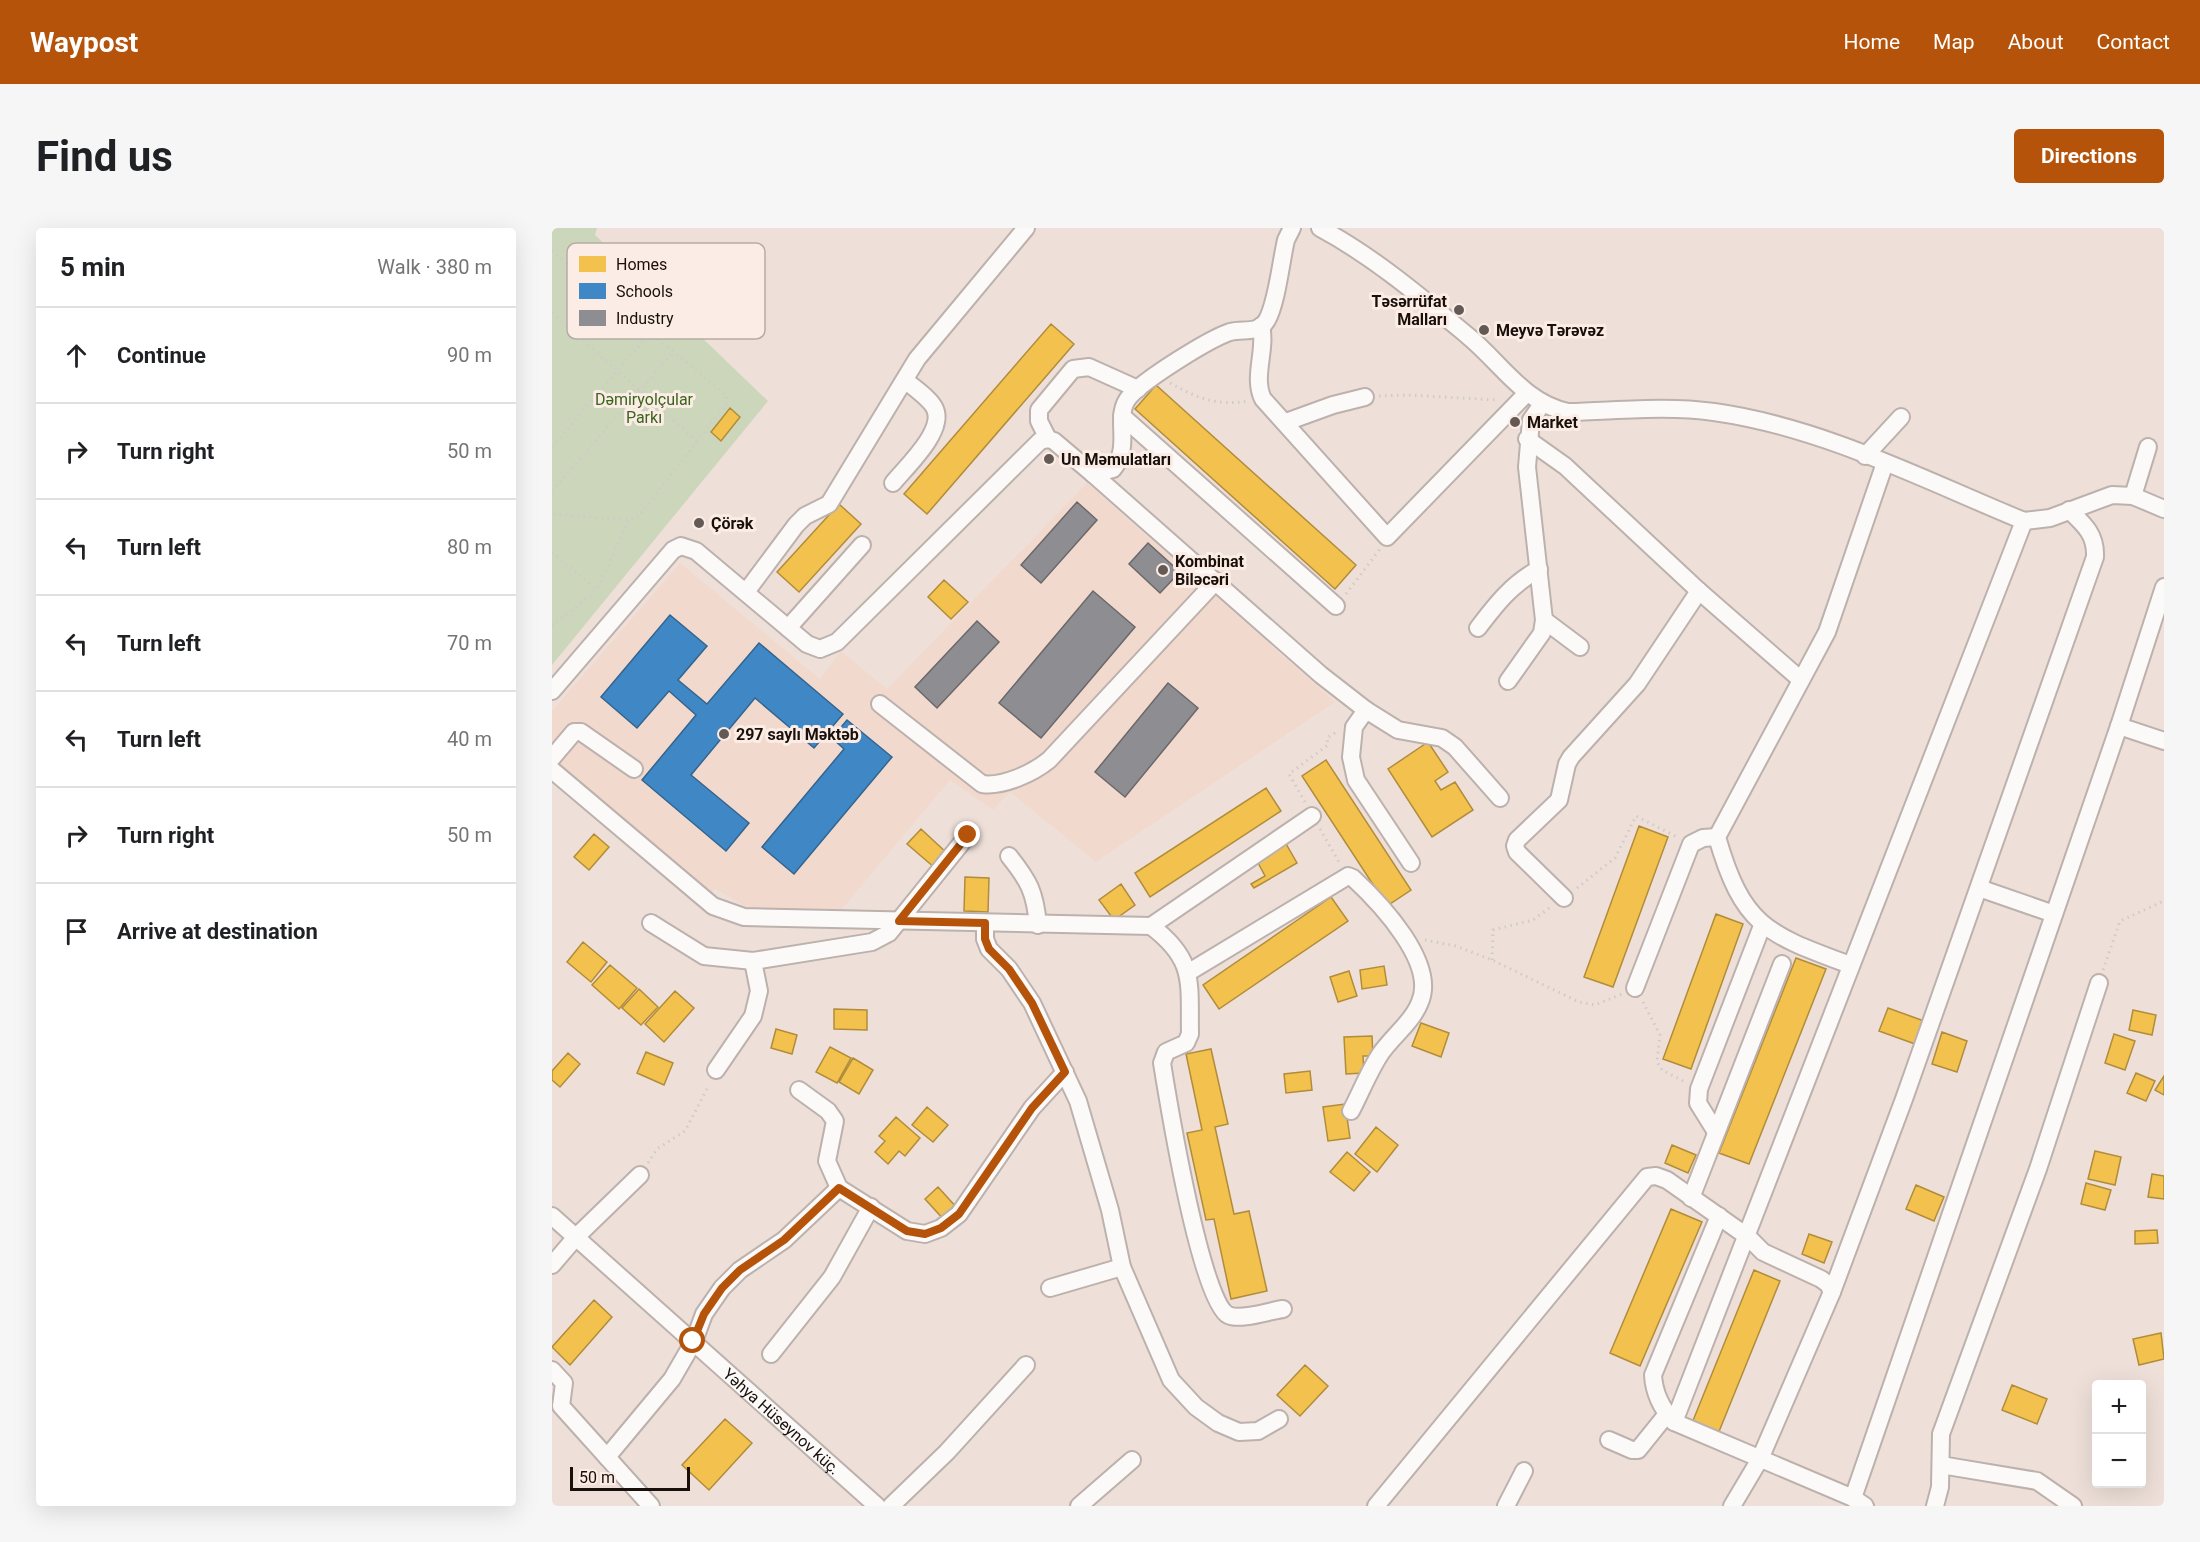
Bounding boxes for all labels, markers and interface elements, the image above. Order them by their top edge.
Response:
text: Waypost [30,26,138,59]
text: Home [1844,30,1900,54]
text: Map [1933,30,1975,54]
text: About [2008,30,2064,54]
text: Contact [2097,30,2170,54]
button: Directions [2014,129,2164,183]
text: Find us [36,132,173,181]
legend [567,243,765,339]
text: 5 min [60,252,125,282]
text: Walk · 380 m [377,255,492,279]
text: Homes [616,255,667,274]
text: Schools [616,282,673,301]
place label: Təsərrüfat Malları [1372,292,1448,329]
marker: Təsərrüfat Malları [1452,303,1466,317]
text: Industry [616,309,674,328]
place label: Meyvə Tərəvəz [1496,321,1604,340]
marker: Meyvə Tərəvəz [1477,323,1491,337]
icon: ahead [60,339,93,372]
text: Continue [117,343,206,368]
text: 90 m [447,343,492,367]
park label: Dəmiryolçular Parkı [595,390,694,427]
place label: Market [1527,413,1578,432]
marker: Market [1508,415,1522,429]
icon: right [60,435,93,468]
text: Turn right [117,439,214,464]
text: 50 m [447,439,492,463]
place label: Un Məmulatları [1061,450,1171,469]
marker: Un Məmulatları [1042,452,1056,466]
place label: Çörək [711,514,754,533]
marker: Çörək [692,516,706,530]
icon: left [60,531,93,564]
text: Turn left [117,535,201,560]
text: 80 m [447,535,492,559]
place label: Kombinat Biləcəri [1175,552,1245,589]
marker: Kombinat Biləcəri [1156,563,1170,577]
icon: left [60,627,93,660]
text: Turn left [117,631,201,656]
text: 70 m [447,631,492,655]
icon: left [60,723,93,756]
place label: 297 saylı Məktəb [736,725,859,744]
text: Turn left [117,727,201,752]
text: 40 m [447,727,492,751]
marker: 297 saylı Məktəb [717,727,731,741]
icon: right [60,819,93,852]
route end [954,821,980,847]
text: Turn right [117,823,214,848]
text: 50 m [447,823,492,847]
icon: arrive [60,915,93,948]
text: Arrive at destination [117,919,318,944]
route start [679,1327,705,1353]
street label: Yəhya Hüseynov küç. [719,1364,844,1479]
map controls [2092,1380,2146,1488]
button: + [2092,1380,2146,1434]
button: − [2092,1434,2146,1488]
scale bar [570,1464,690,1492]
text: 50 m [579,1468,615,1487]

